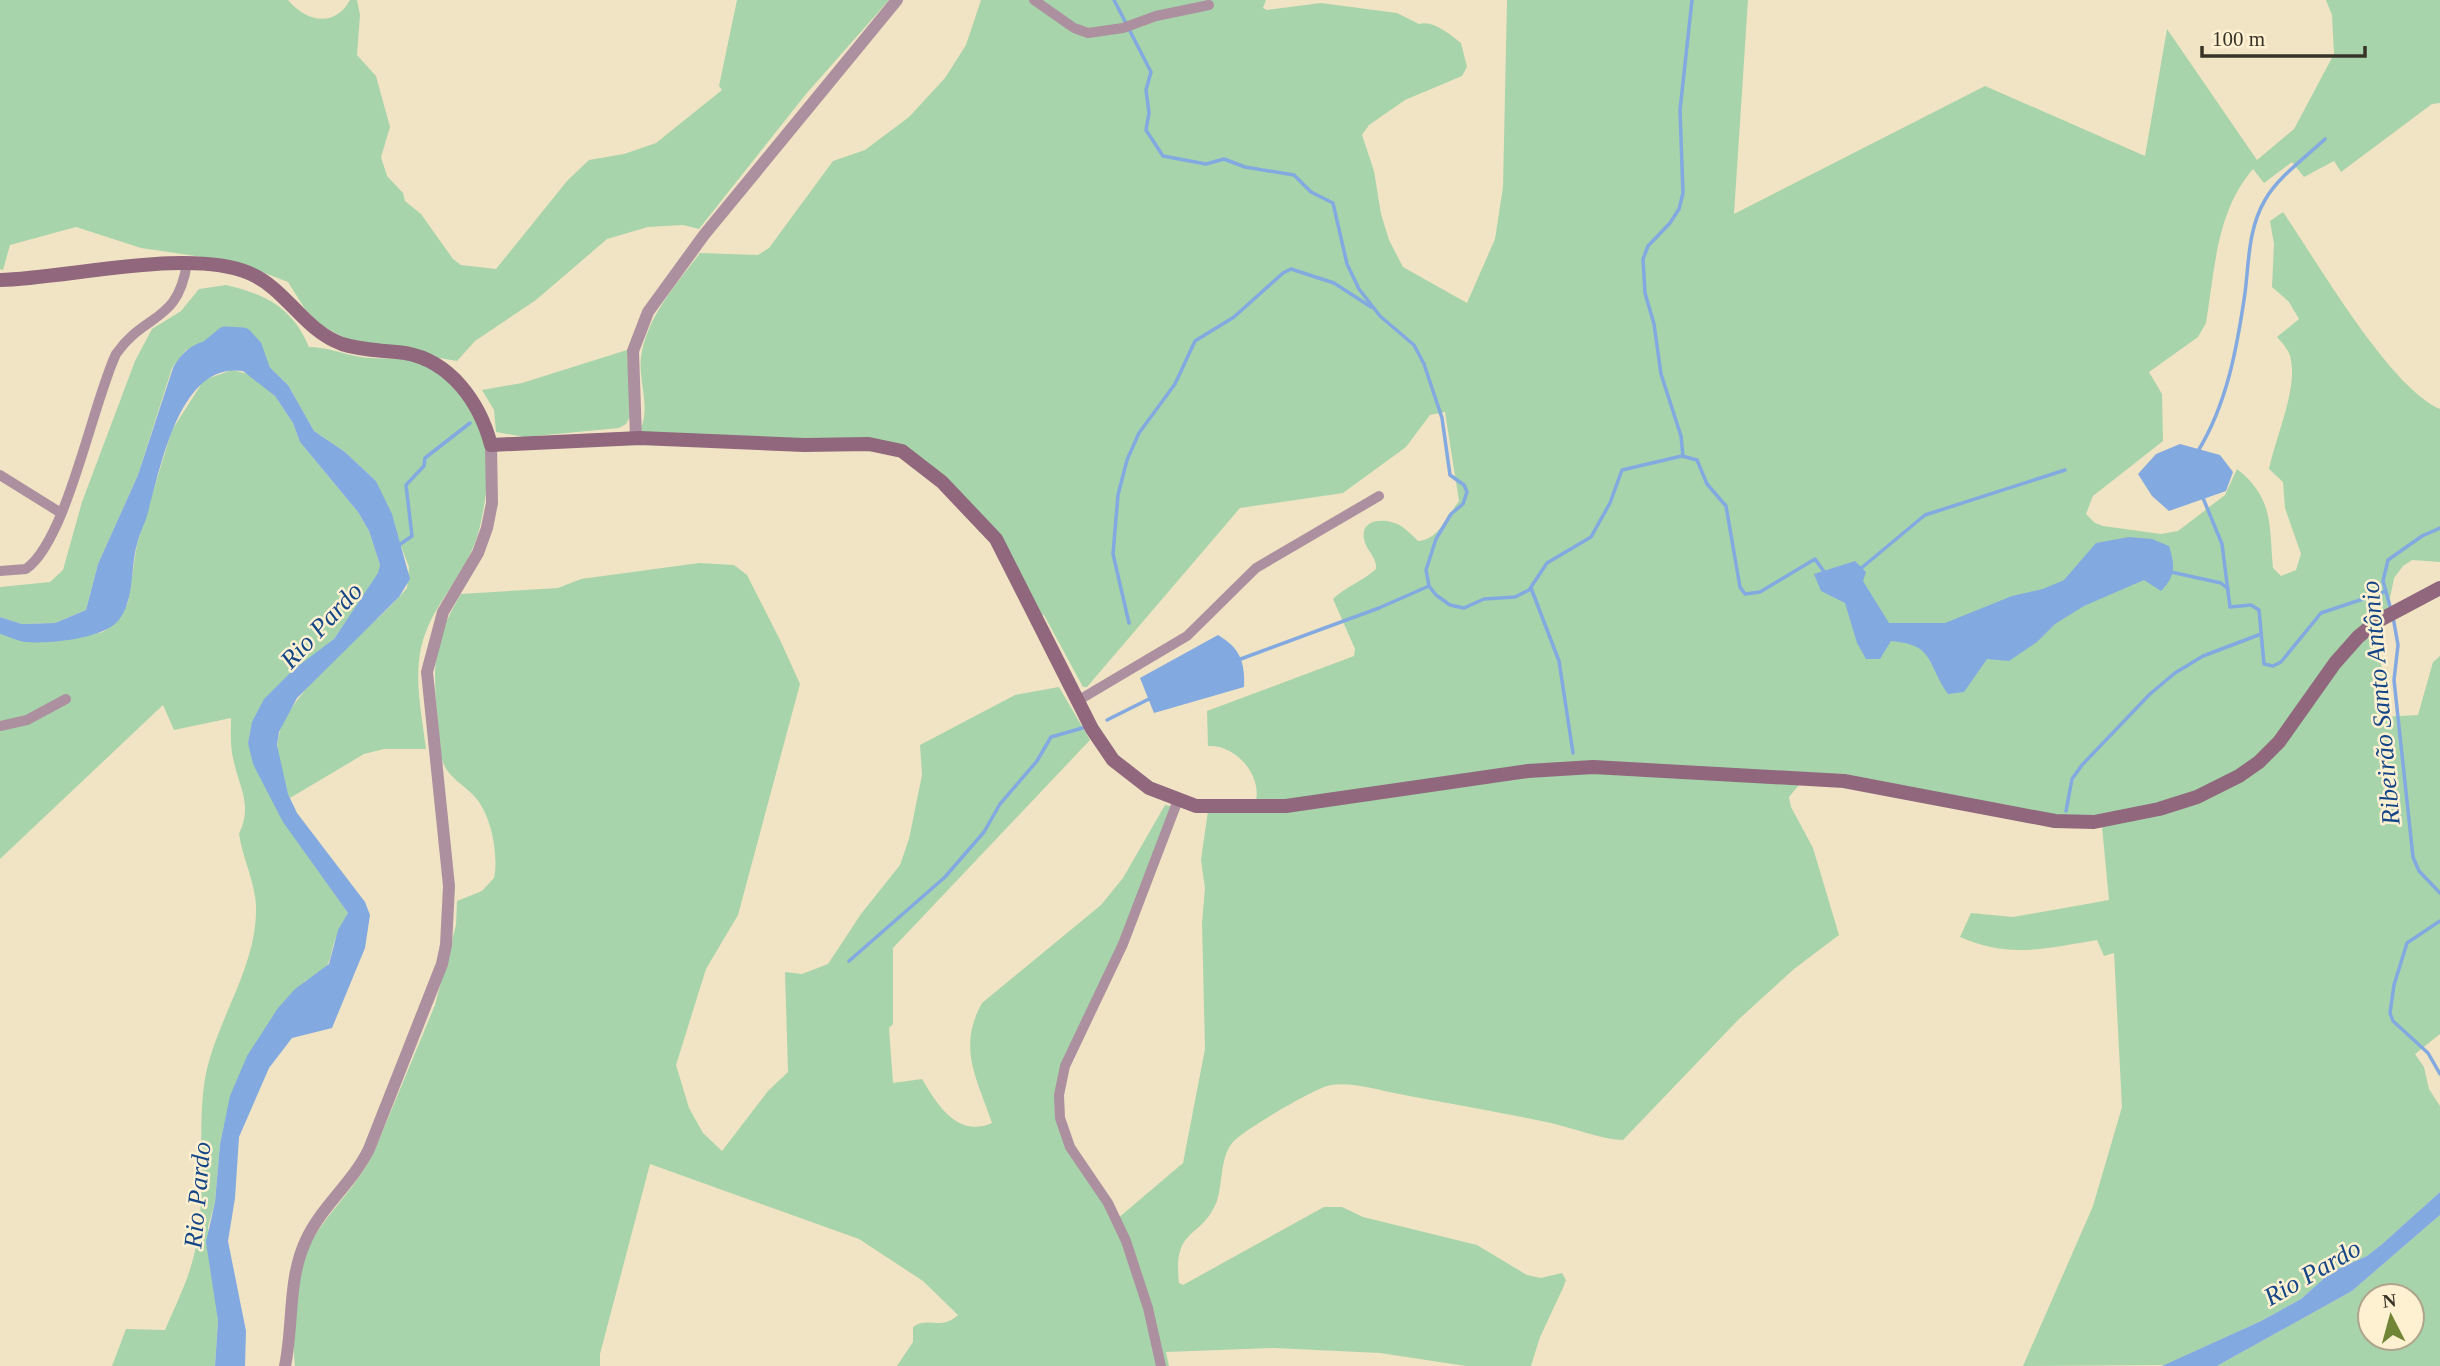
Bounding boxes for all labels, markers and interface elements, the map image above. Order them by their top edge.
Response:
scale bar [2202,14,2365,58]
text: 100 m [2212,27,2265,51]
water label: Rio Pardo [274,576,368,675]
water label: Ribeirão Santo Antônio [2355,580,2406,827]
water label: Rio Pardo [178,1141,217,1250]
water label: Rio Pardo [2258,1233,2366,1312]
north arrow [2356,1282,2426,1352]
text: N [2381,1289,2397,1312]

